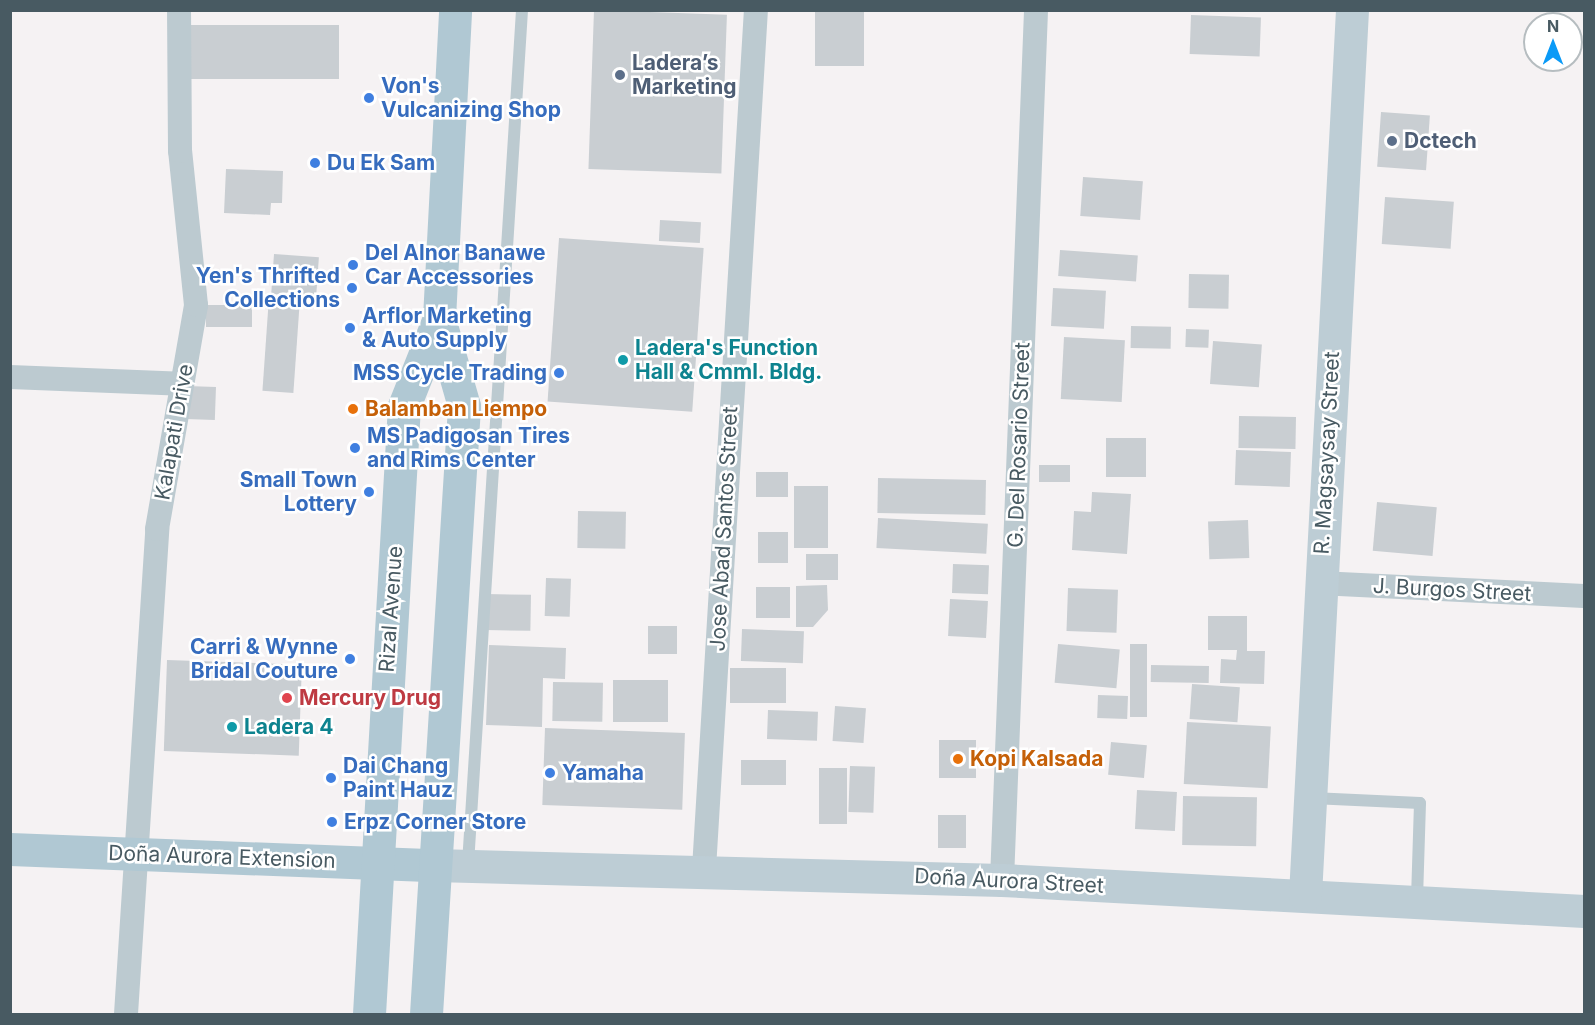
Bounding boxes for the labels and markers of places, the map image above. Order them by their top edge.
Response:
place label: Ladera’s Marketing [632,50,737,100]
marker: Ladera’s Marketing [613,68,627,82]
place label: Von's Vulcanizing Shop [381,73,561,123]
marker: Von's Vulcanizing Shop [362,91,376,105]
place label: Dctech [1404,128,1477,154]
marker: Dctech [1385,134,1399,148]
place label: Du Ek Sam [327,150,435,176]
marker: Du Ek Sam [308,156,322,170]
place label: Del Alnor Banawe Car Accessories [365,240,546,290]
marker: Del Alnor Banawe Car Accessories [346,258,360,272]
place label: Yen's Thrifted Collections [196,263,340,313]
marker: Yen's Thrifted Collections [345,281,359,295]
place label: Arflor Marketing & Auto Supply [362,303,532,353]
marker: Arflor Marketing & Auto Supply [343,321,357,335]
place label: Ladera's Function Hall & Cmml. Bldg. [635,335,823,385]
marker: Ladera's Function Hall & Cmml. Bldg. [616,353,630,367]
place label: MSS Cycle Trading [353,360,547,386]
marker: MSS Cycle Trading [552,366,566,380]
place label: Balamban Liempo [365,396,547,422]
marker: Balamban Liempo [346,402,360,416]
place label: MS Padigosan Tires and Rims Center [367,423,570,473]
marker: MS Padigosan Tires and Rims Center [348,441,362,455]
place label: Small Town Lottery [240,467,357,517]
marker: Small Town Lottery [362,485,376,499]
place label: Carri & Wynne Bridal Couture [190,634,338,684]
marker: Carri & Wynne Bridal Couture [343,652,357,666]
place label: Mercury Drug [299,685,441,711]
marker: Mercury Drug [280,691,294,705]
place label: Ladera 4 [244,714,333,740]
marker: Ladera 4 [225,720,239,734]
place label: Kopi Kalsada [970,746,1103,772]
marker: Kopi Kalsada [951,752,965,766]
place label: Dai Chang Paint Hauz [343,753,453,803]
place label: Yamaha [562,760,644,786]
marker: Yamaha [543,766,557,780]
marker: Dai Chang Paint Hauz [324,771,338,785]
place label: Erpz Corner Store [344,809,526,835]
marker: Erpz Corner Store [325,815,339,829]

